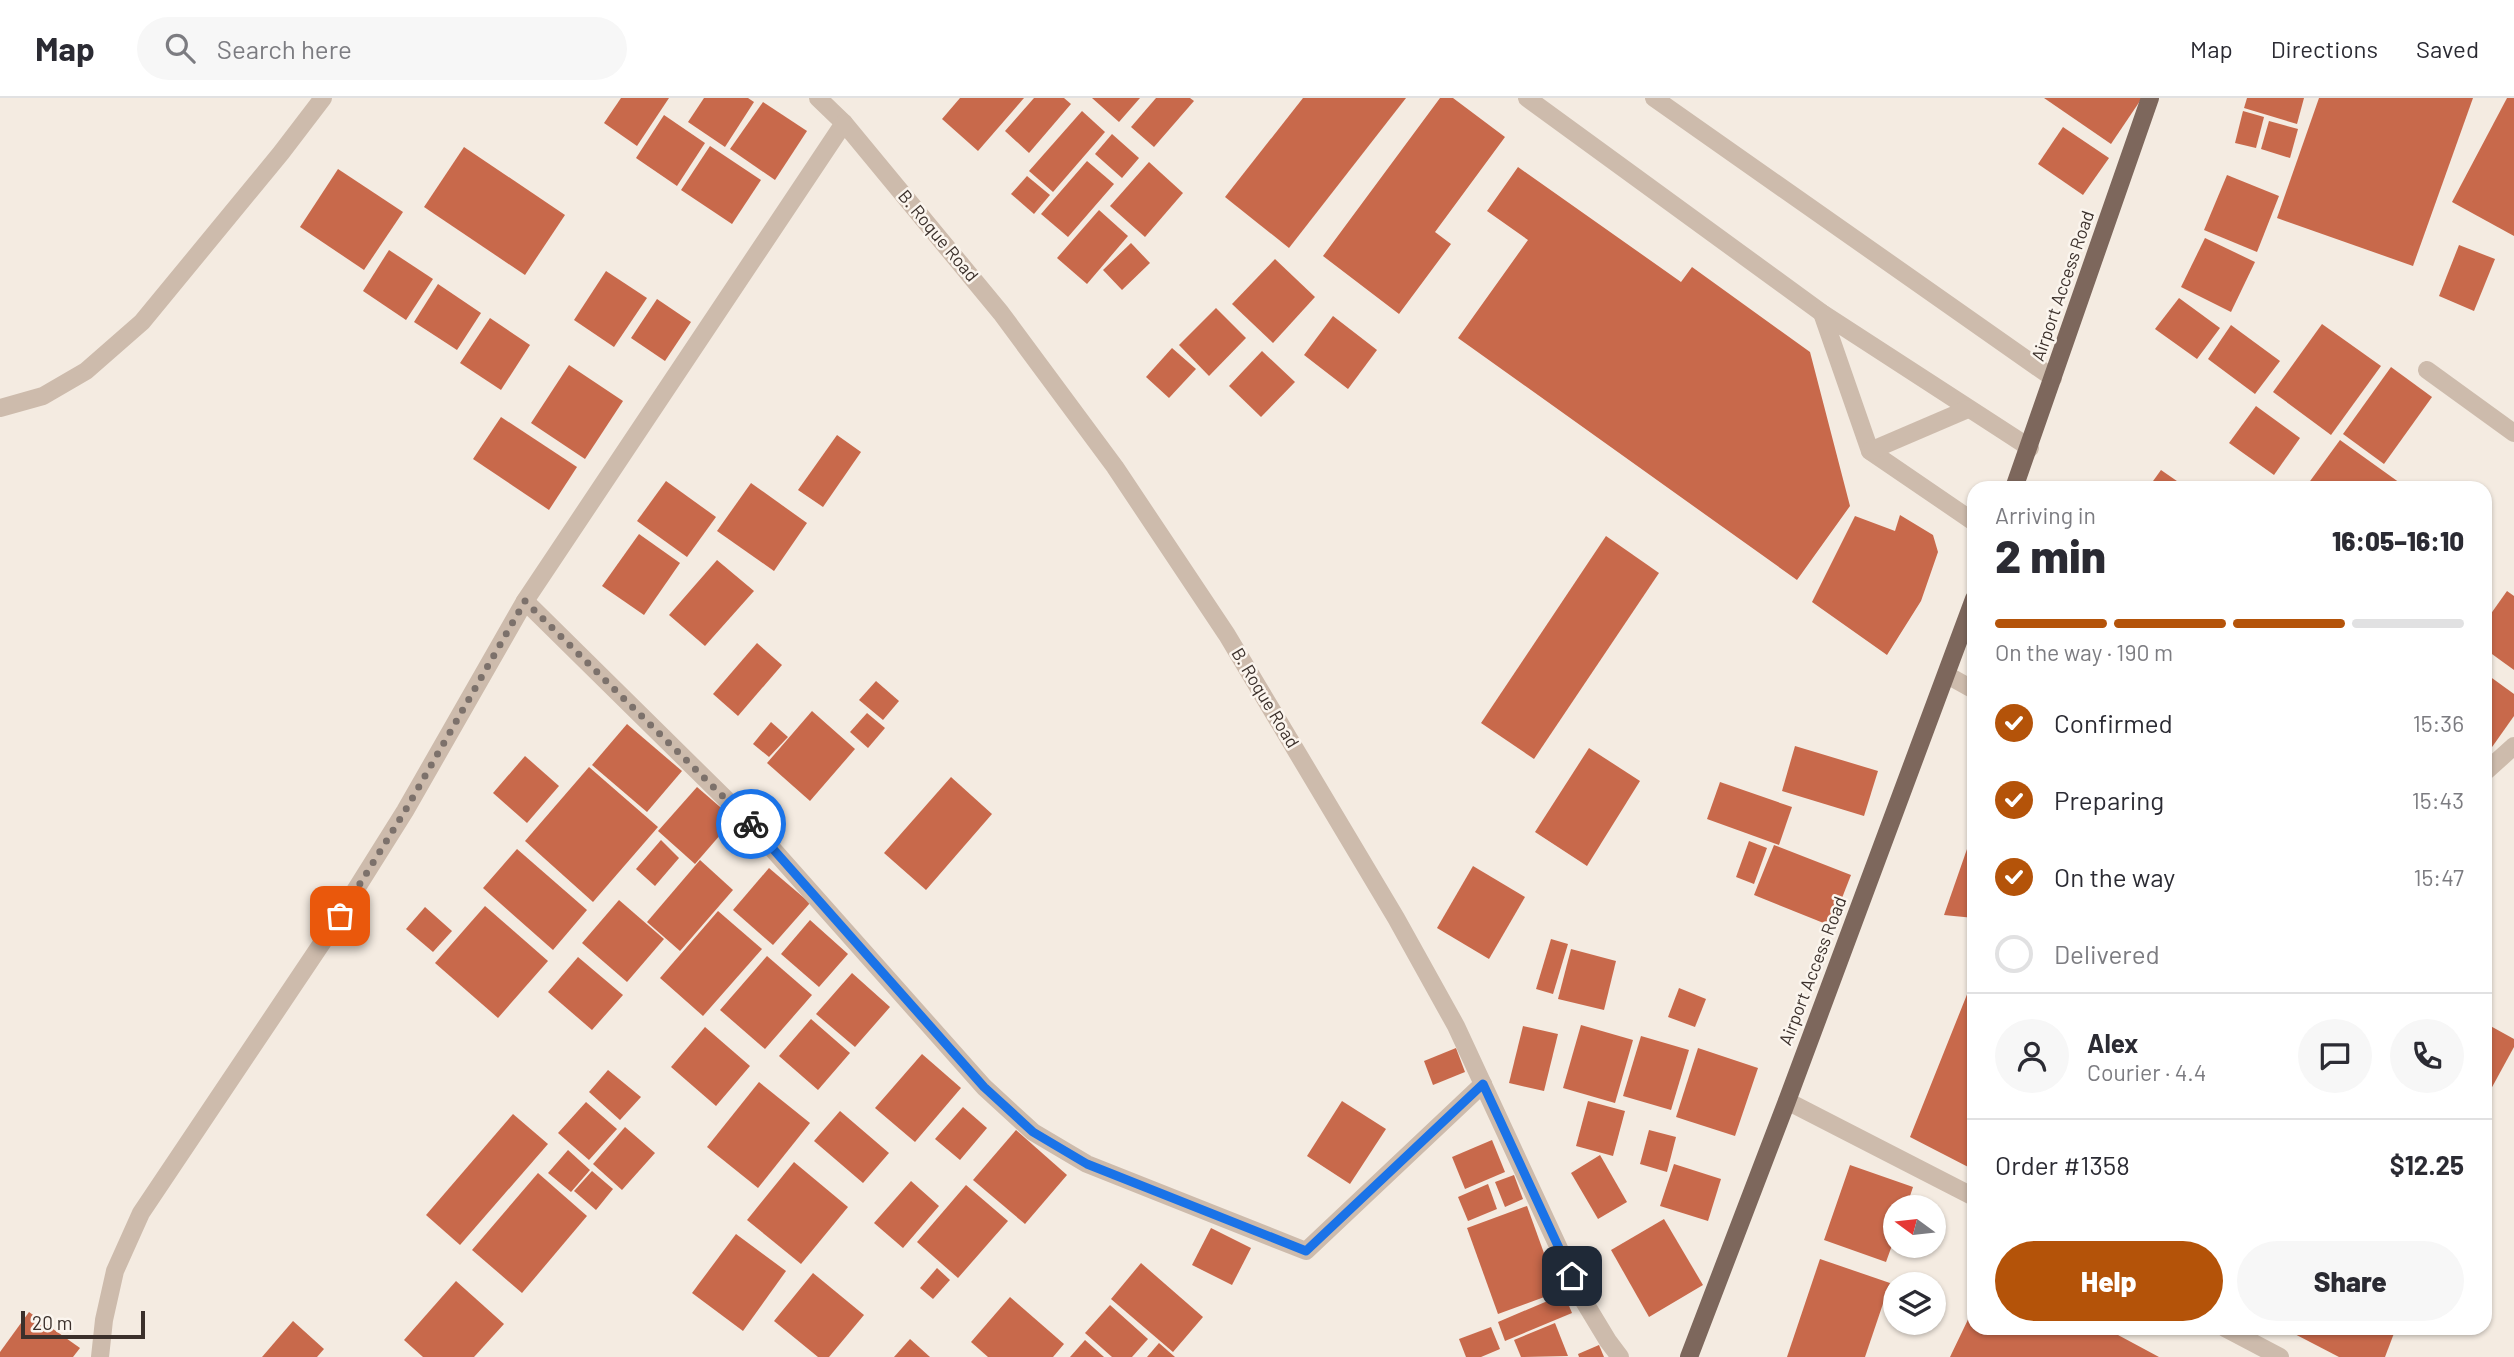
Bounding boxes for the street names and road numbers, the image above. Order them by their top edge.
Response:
street label: B. Roque Road [894,185,984,286]
street label: Airport Access Road [2026,207,2098,364]
street label: B. Roque Road [1227,643,1304,752]
street label: Airport Access Road [1774,893,1851,1048]

